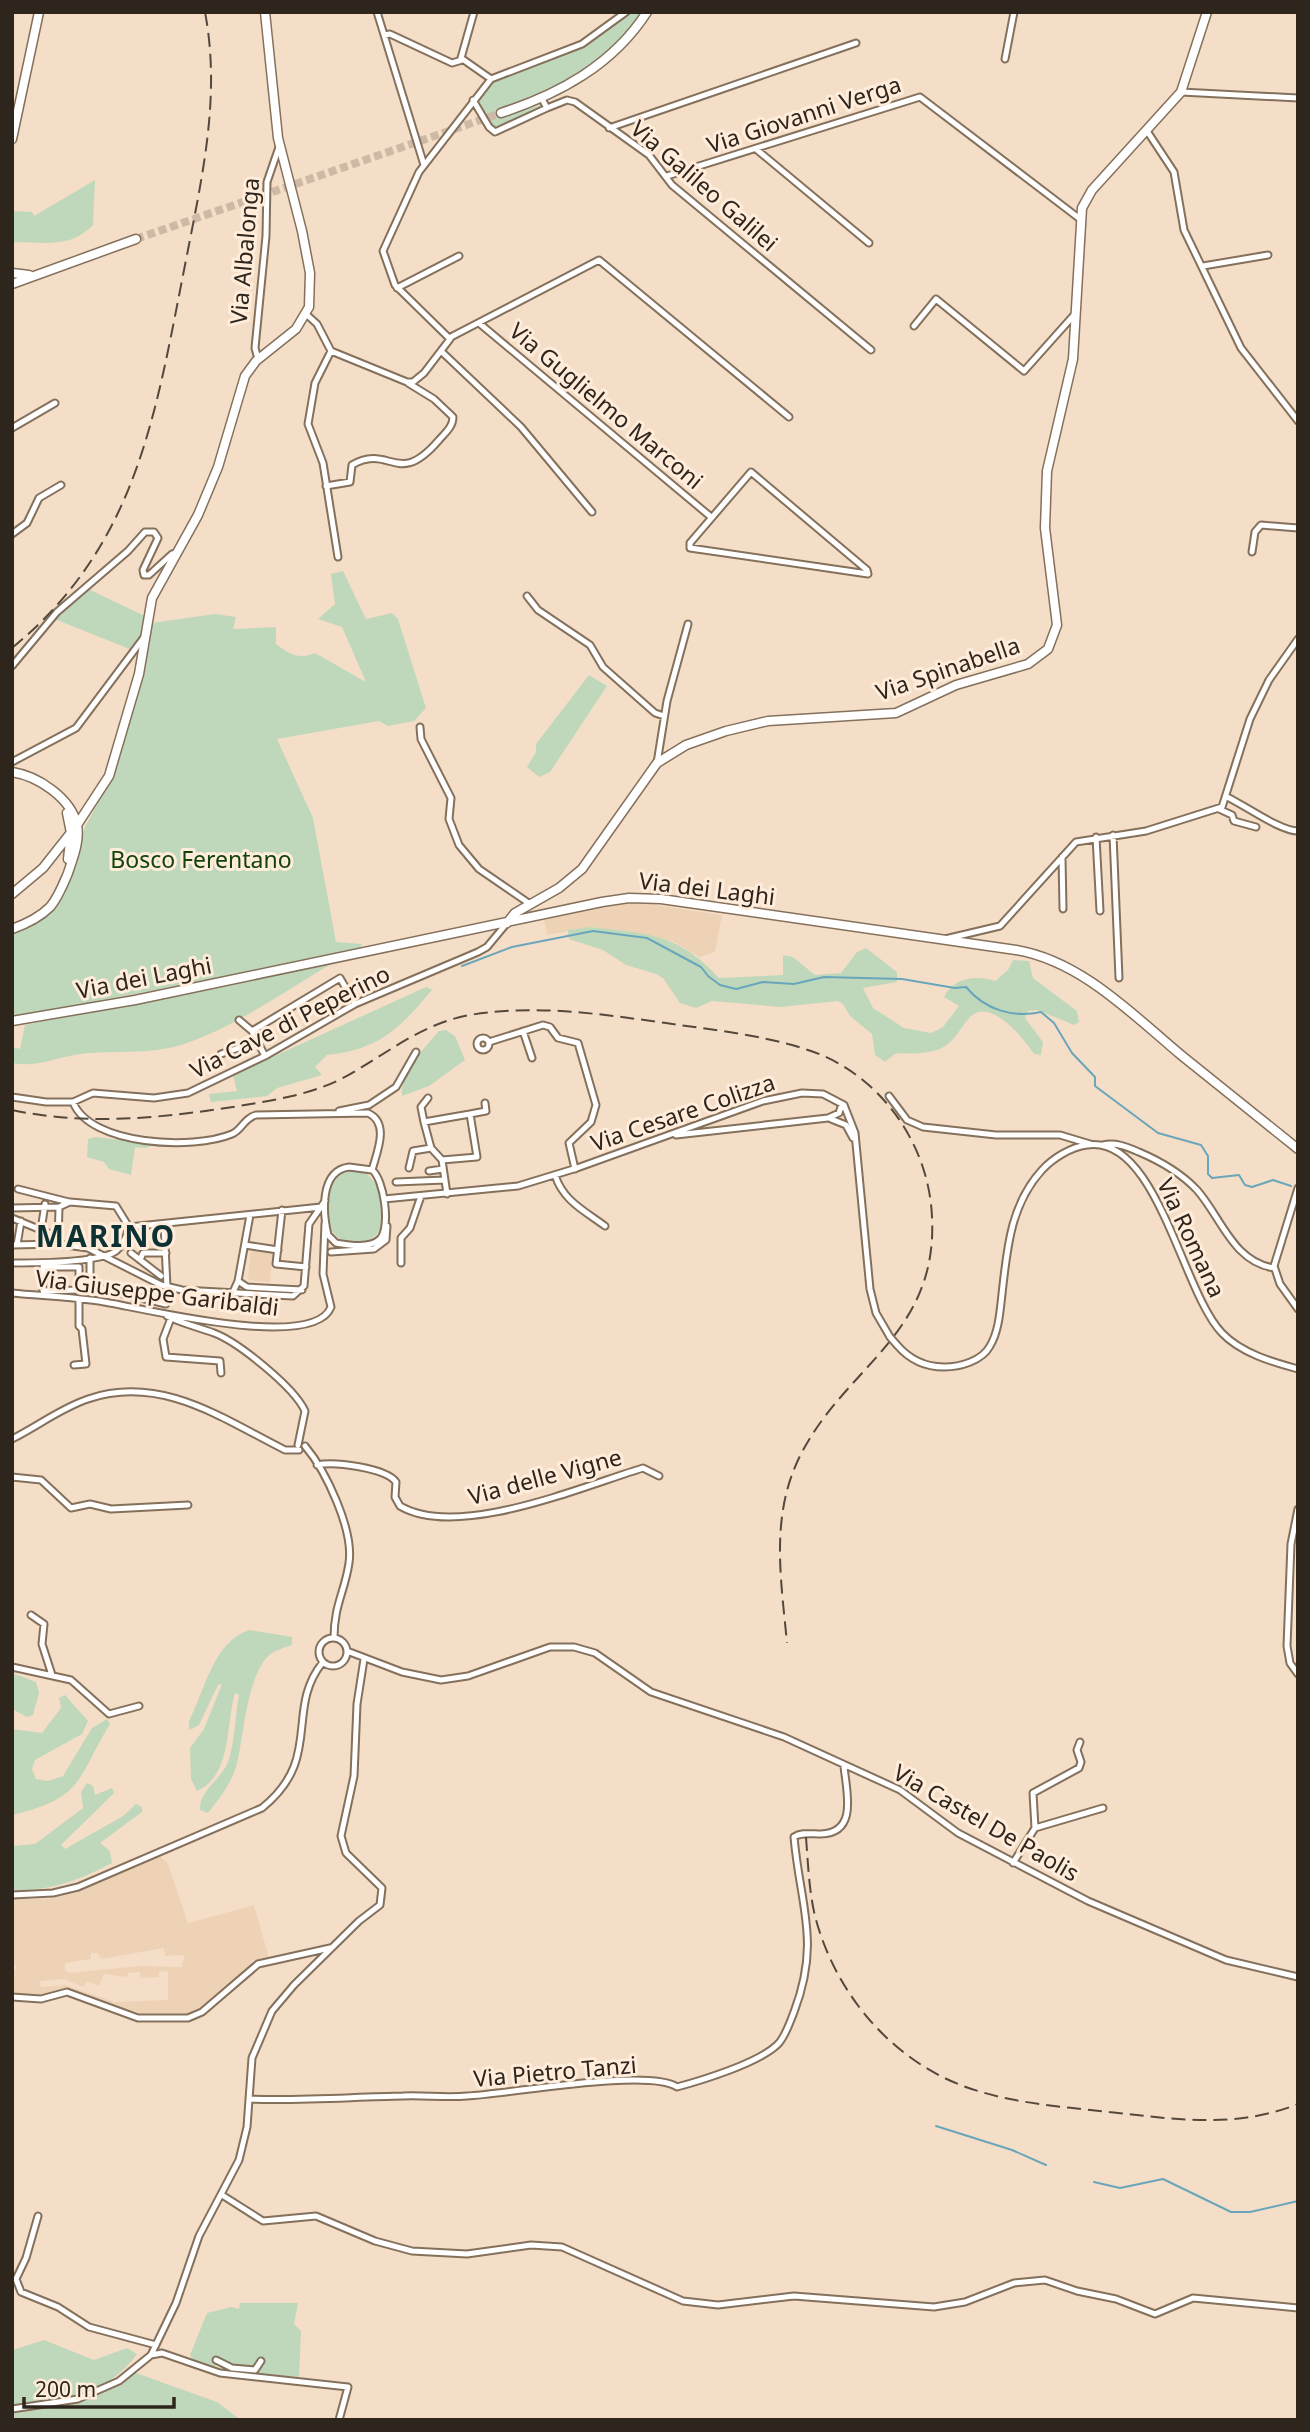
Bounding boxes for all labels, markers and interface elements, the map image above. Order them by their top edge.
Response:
street label: Via Giovanni Verga [703,68,905,161]
street label: Via Galileo Galilei [624,112,785,258]
street label: Via Albalonga [222,176,266,326]
street label: Via Guglielmo Marconi [503,315,710,496]
street label: Via Spinabella [871,628,1024,708]
park label: Bosco Ferentano [110,843,292,875]
street label: Via dei Laghi [637,864,777,912]
street label: Via dei Laghi [74,948,214,1006]
street label: Via Cave di Peperino [184,957,395,1085]
street label: Via Cesare Colizza [586,1066,779,1159]
street label: Via Romana [1150,1173,1234,1303]
district label: MARINO [36,1215,176,1256]
street label: Via Giuseppe Garibaldi [34,1261,281,1323]
street label: Via delle Vigne [464,1440,625,1512]
street label: Via Castel De Paolis [888,1756,1085,1888]
street label: Via Pietro Tanzi [472,2048,638,2094]
scale bar [24,2366,175,2410]
text: 200 m [35,2375,96,2403]

